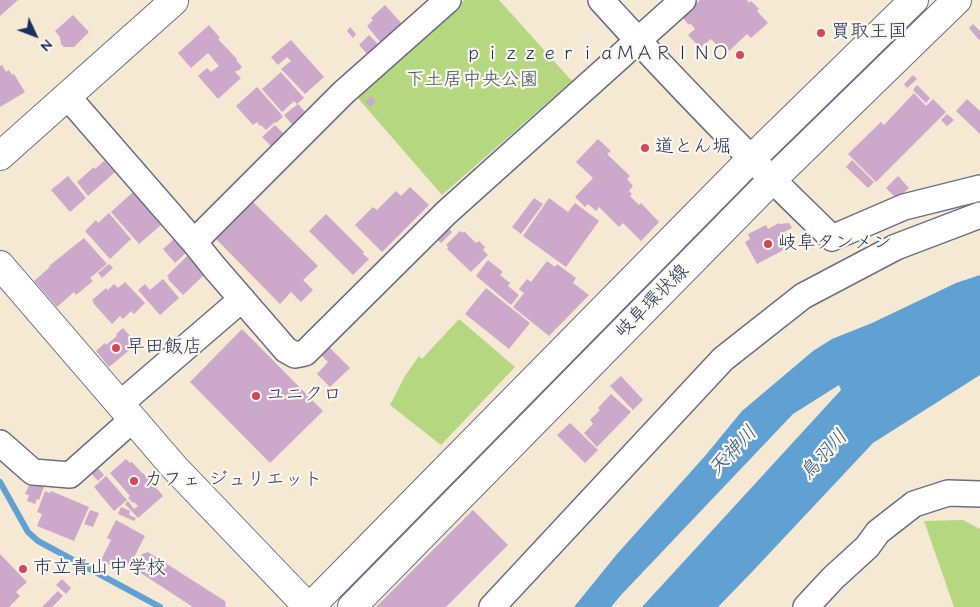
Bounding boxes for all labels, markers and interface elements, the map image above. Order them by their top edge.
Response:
north arrow [10,10,60,60]
place label: 買取王国 [831,22,907,44]
marker: 買取王国 [815,27,827,39]
text: N [36,35,56,55]
place label: ｐｉｚｚｅｒｉａＭＡＲＩＮＯ [464,44,730,66]
marker: ｐｉｚｚｅｒｉａＭＡＲＩＮＯ [734,49,746,61]
park label: 下土居中央公園 [406,70,538,92]
place label: 道とん堀 [655,137,731,159]
marker: 道とん堀 [639,142,651,154]
place label: 岐阜タンメン [778,233,892,255]
marker: 岐阜タンメン [762,238,774,250]
street label: 岐阜環状線 [611,260,695,344]
place label: 早田飯店 [126,337,202,359]
marker: 早田飯店 [110,342,122,354]
place label: ユニクロ [266,385,342,407]
marker: ユニクロ [250,390,262,402]
water label: 天神川 [705,422,763,482]
water label: 鳥羽川 [796,426,854,486]
place label: カフェ ジュリエット [144,470,323,492]
marker: カフェ ジュリエット [128,475,140,487]
place label: 市立青山中学校 [33,558,166,580]
marker: 市立青山中学校 [17,563,29,575]

